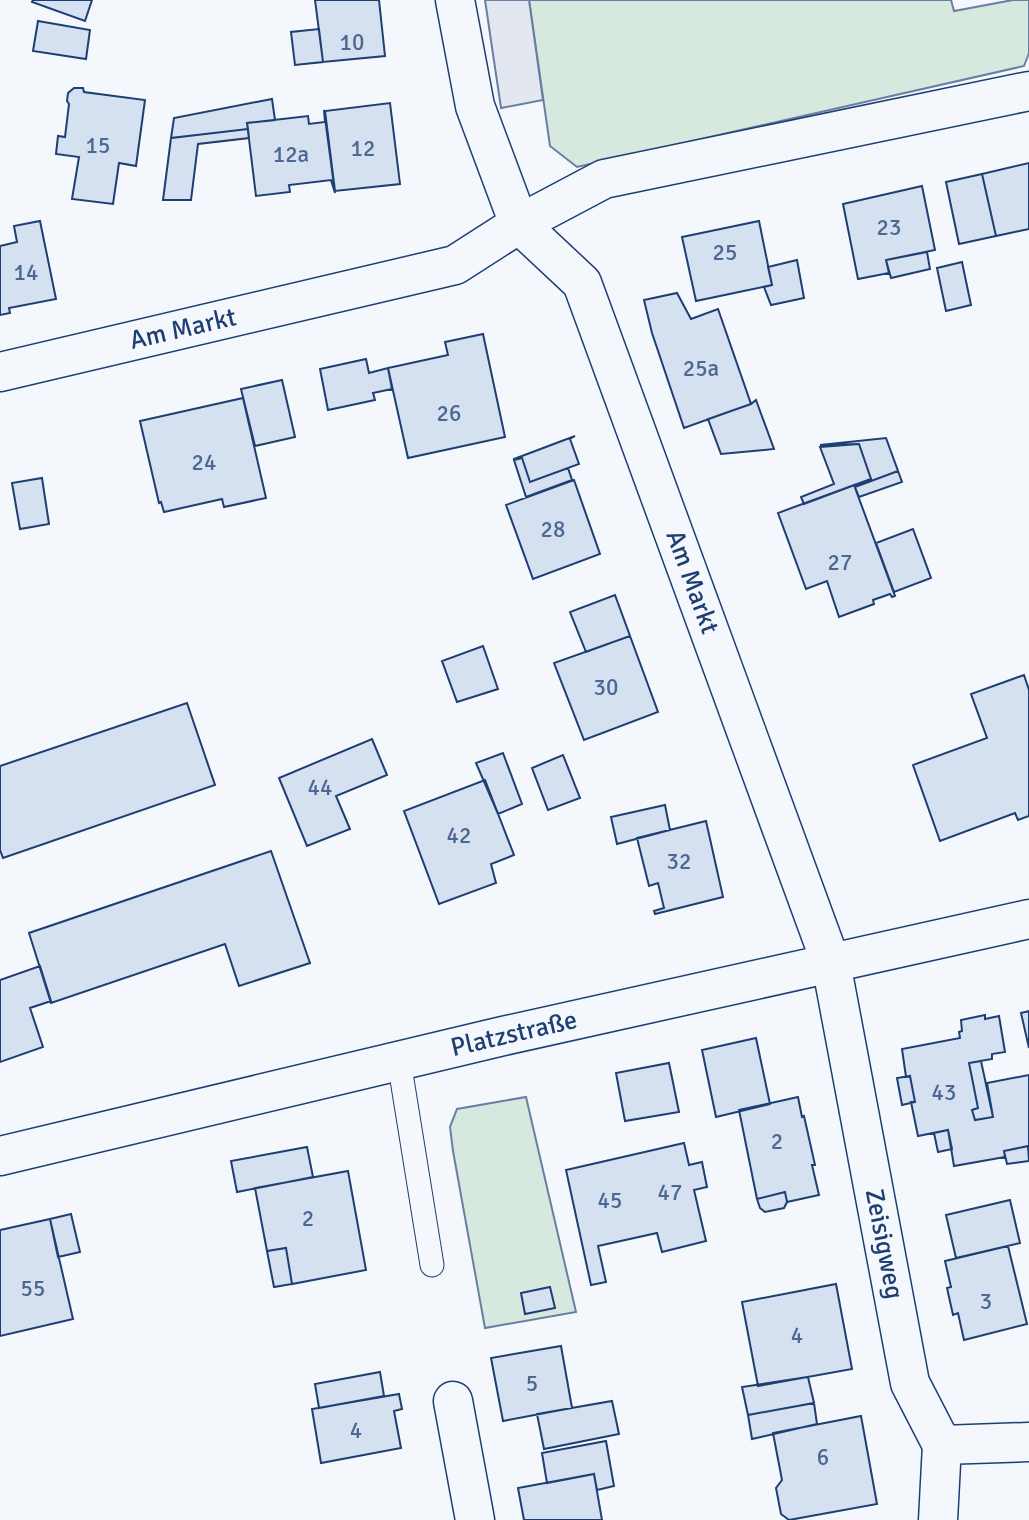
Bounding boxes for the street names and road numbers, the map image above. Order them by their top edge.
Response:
street label: Am Markt [127,301,239,357]
street label: Am Markt [658,526,726,638]
street label: Platzstraße [448,1004,580,1064]
street label: Zeisigweg [858,1186,910,1302]

